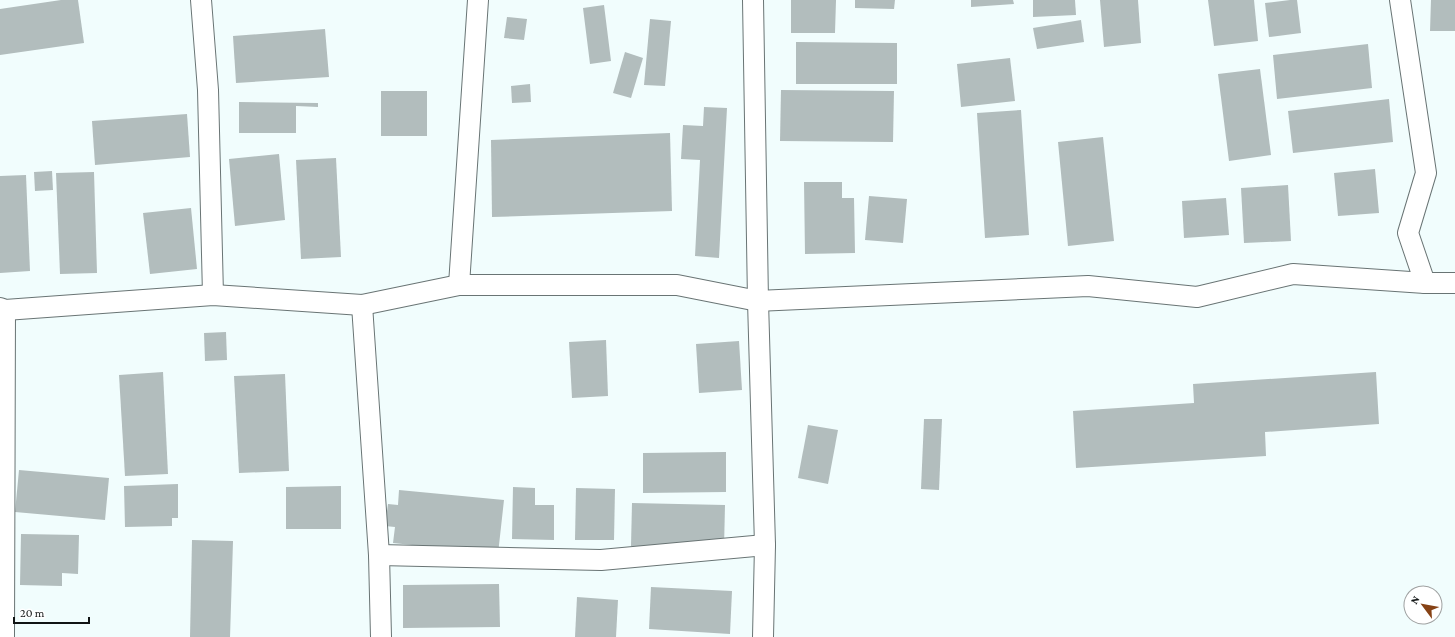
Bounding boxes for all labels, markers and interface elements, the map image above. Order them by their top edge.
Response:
north arrow [1403,585,1443,625]
text: N [1407,593,1422,606]
scale bar [14,599,89,625]
text: 20 m [20,606,45,620]

